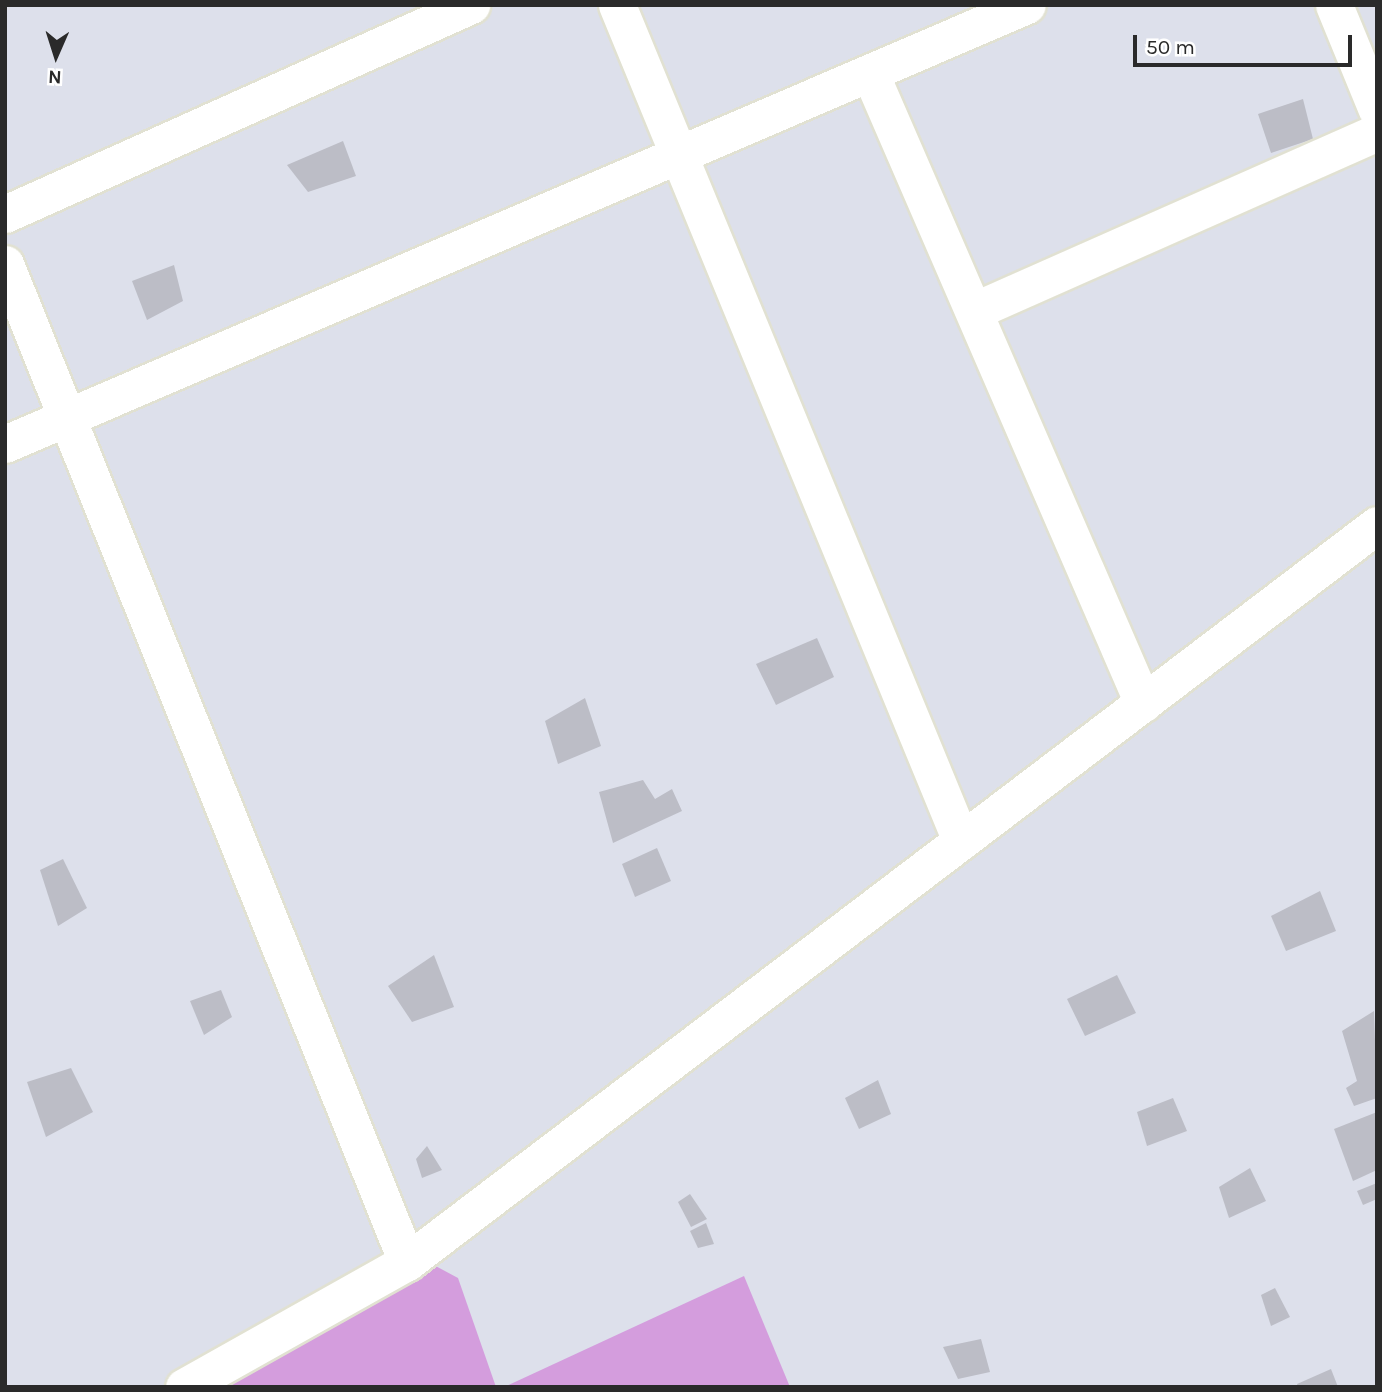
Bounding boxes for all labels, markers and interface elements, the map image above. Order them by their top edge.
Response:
north arrow [21,21,91,91]
scale bar [1137,21,1356,65]
text: 50 m [1146,35,1195,59]
text: N [48,66,62,88]

